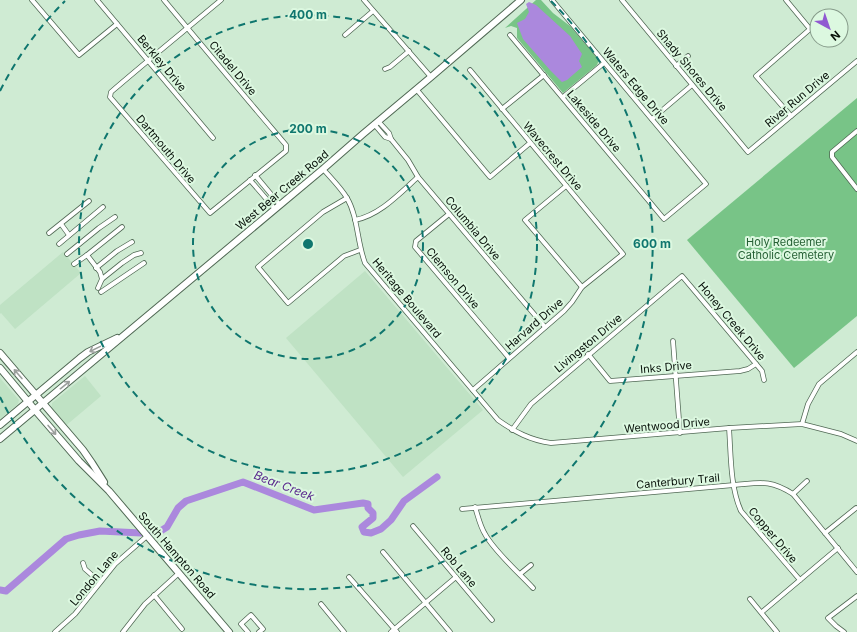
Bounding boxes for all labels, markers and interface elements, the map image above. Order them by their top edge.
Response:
text: 400 m [289,7,327,22]
north arrow [809,8,849,48]
street label: Shady Shores Drive [654,26,730,114]
text: N [828,28,843,44]
street label: Berkley Drive [134,32,190,94]
street label: Citadel Drive [206,38,260,98]
street label: Waters Edge Drive [600,45,672,127]
street label: River Run Drive [762,68,832,130]
street label: Lakeside Drive [564,87,624,155]
street label: Dartmouth Drive [133,112,199,186]
street label: Wavecrest Drive [520,119,586,193]
text: 200 m [289,121,327,136]
street label: West Bear Creek Road [233,147,331,233]
street label: Columbia Drive [442,193,504,263]
park label: Holy Redeemer Catholic Cemetery [738,235,834,262]
text: 600 m [633,236,671,251]
centre of rings [301,237,315,251]
street label: Clemson Drive [423,244,483,312]
street label: Heritage Boulevard [370,255,444,341]
street label: Honey Creek Drive [695,279,769,363]
street label: Harvard Drive [502,295,566,353]
street label: Livingston Drive [551,311,625,375]
one-way arrow [89,346,101,353]
street label: Inks Drive [640,358,692,376]
one-way arrow [14,369,23,379]
one-way arrow [60,381,70,390]
street label: Wentwood Drive [624,414,710,436]
one-way arrow [47,425,57,435]
water label: Bear Creek [252,467,317,504]
street label: Canterbury Trail [636,470,720,492]
street label: Copper Drive [745,504,801,566]
street label: South Hampton Road [136,509,218,601]
street label: Rob Lane [438,544,480,590]
street label: London Lane [67,548,121,608]

